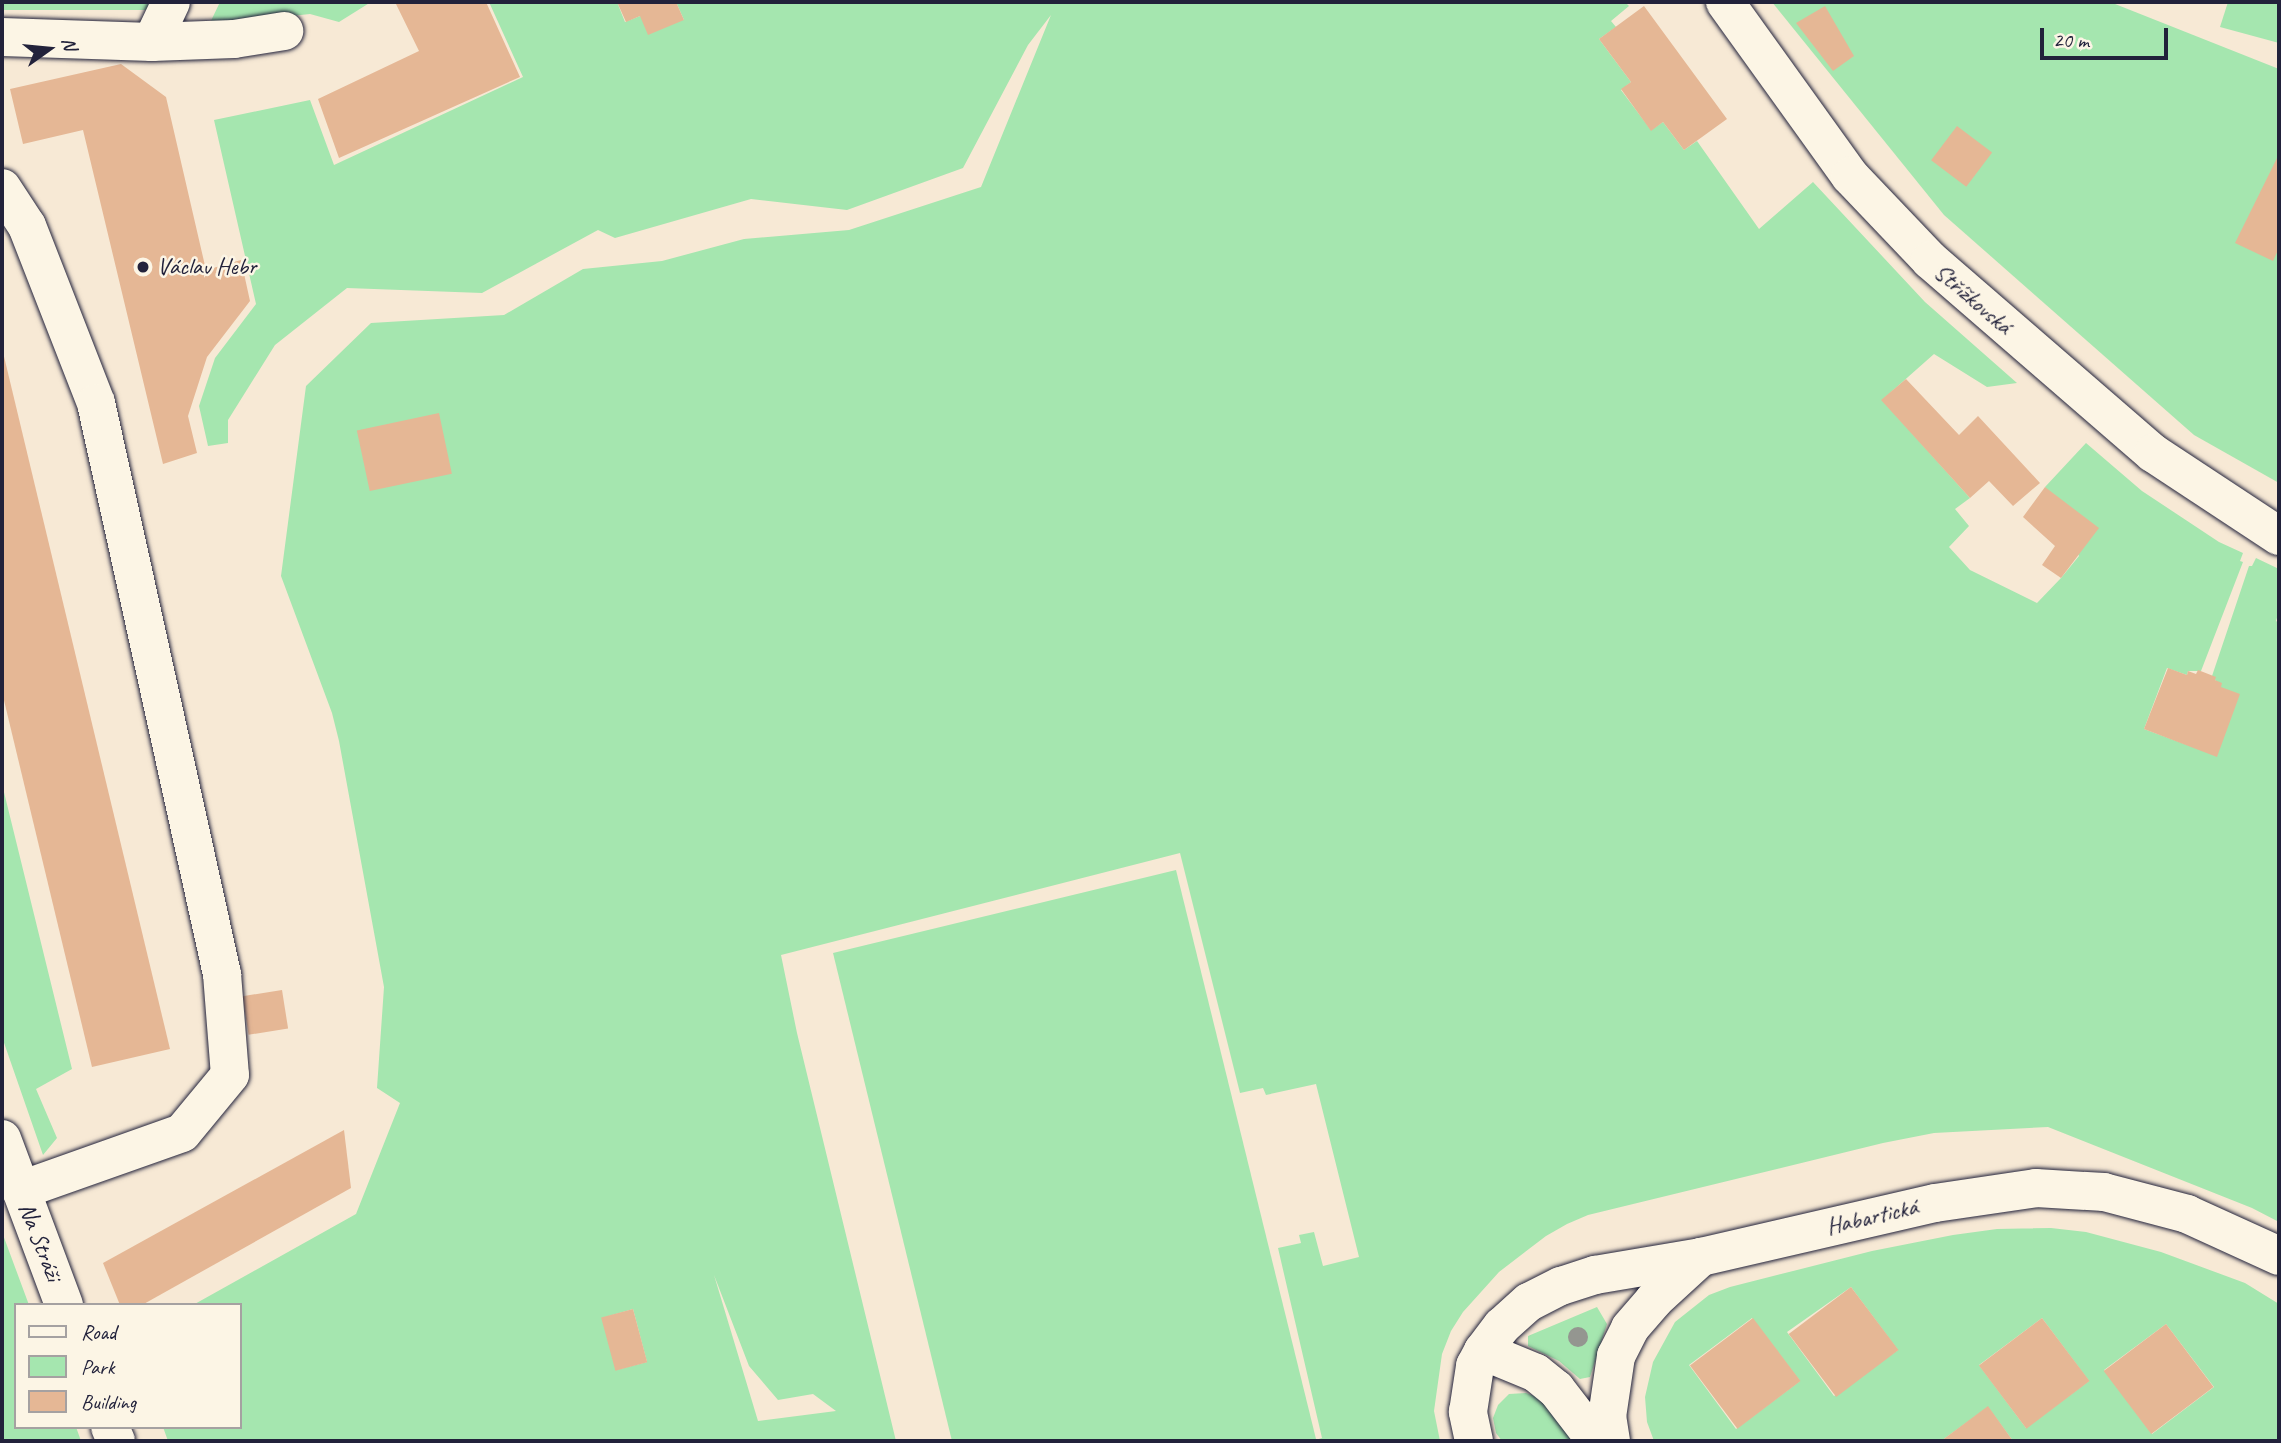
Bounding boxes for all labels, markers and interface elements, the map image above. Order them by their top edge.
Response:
north arrow [14,14,84,84]
scale bar [2043,14,2171,58]
text: 20 m [2053,27,2089,53]
text: N [56,35,82,52]
place label: Václav Hebr [157,253,256,281]
street label: Střížkovská [1928,257,2018,341]
marker: Václav Hebr [135,259,151,275]
street label: Habartická [1823,1193,1921,1241]
street label: Na Stráži [12,1199,68,1285]
legend [14,1303,242,1429]
text: Road [81,1319,116,1345]
text: Park [81,1354,114,1380]
text: Building [81,1389,136,1415]

